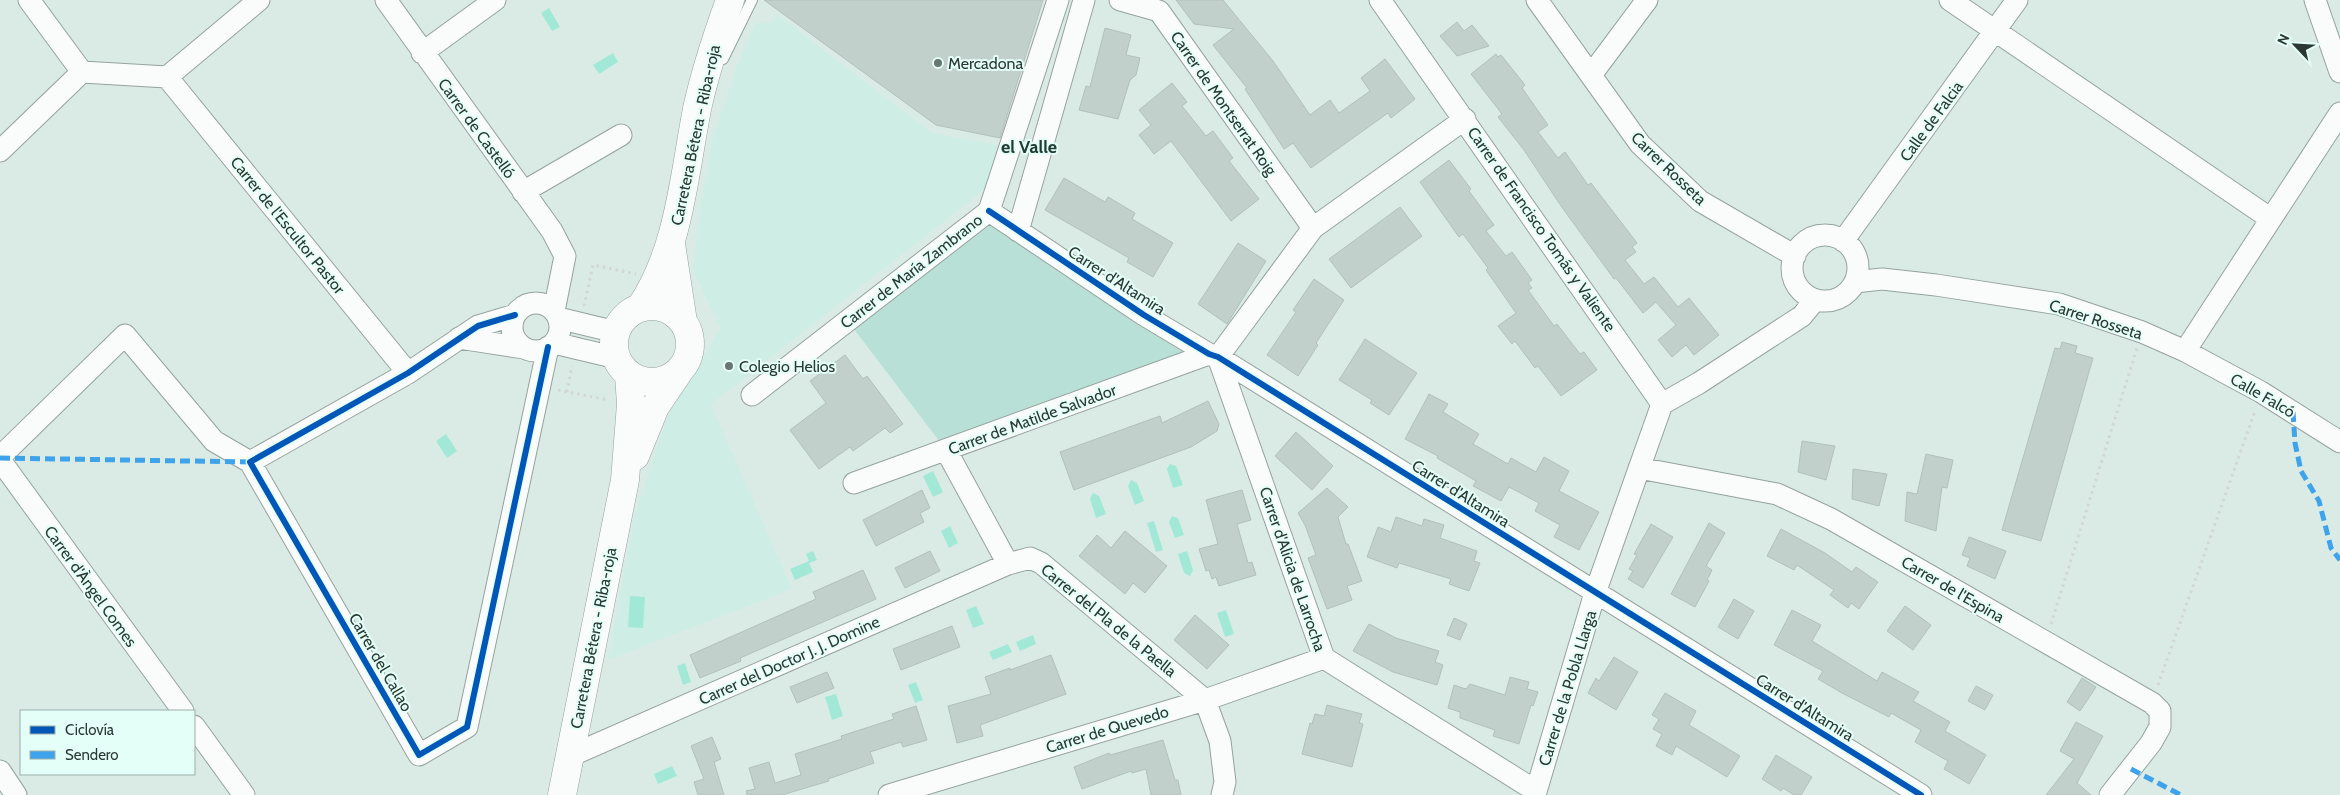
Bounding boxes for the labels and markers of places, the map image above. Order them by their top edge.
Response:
place label: Mercadona [948,54,1023,73]
marker: Mercadona [932,57,944,69]
place label: Colegio Helios [739,357,836,376]
marker: Colegio Helios [723,360,735,372]

